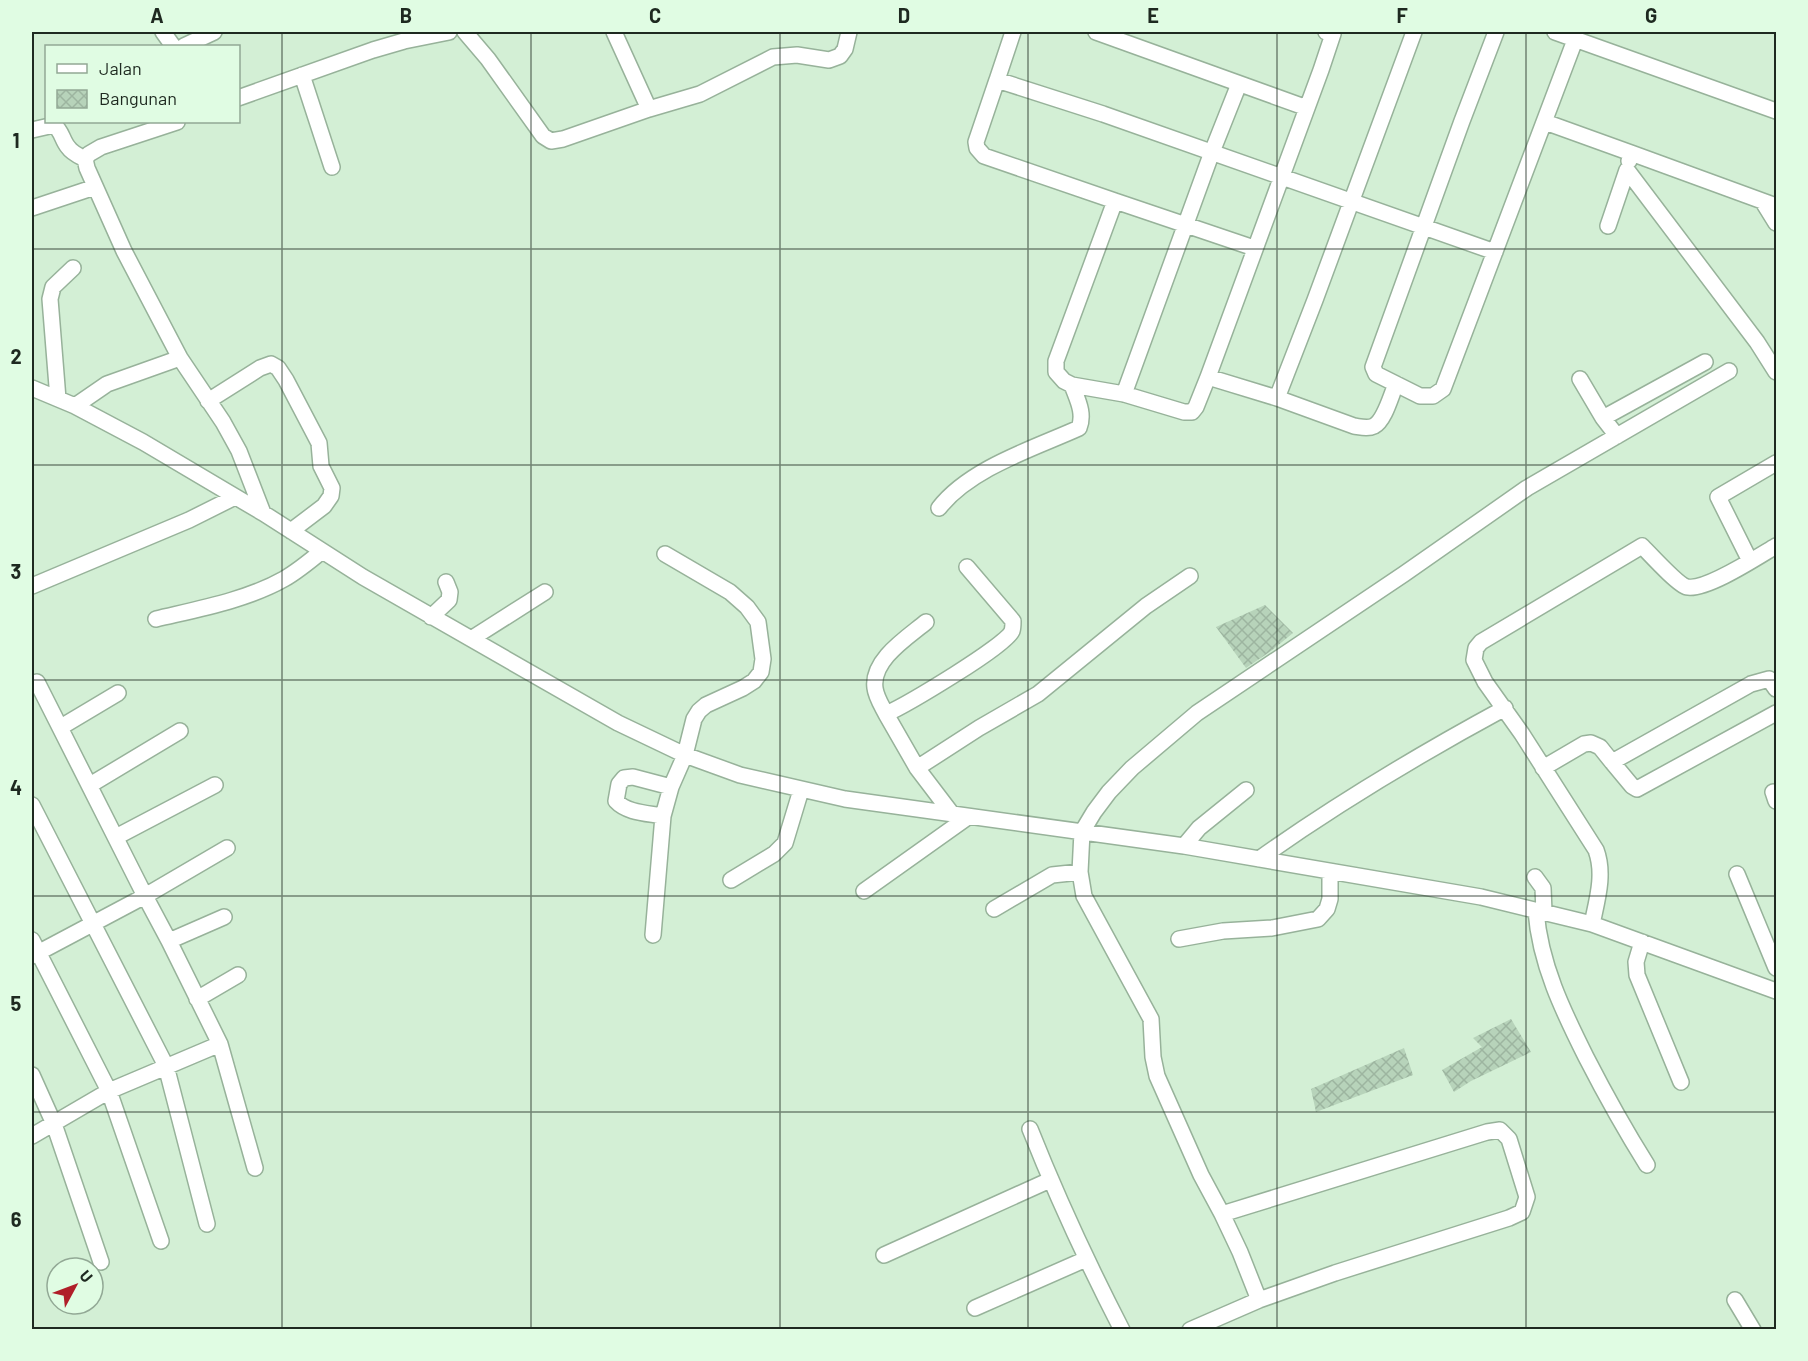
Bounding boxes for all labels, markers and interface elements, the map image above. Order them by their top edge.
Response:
text: A [150,3,164,27]
text: B [400,3,412,27]
text: C [649,3,661,27]
text: D [898,3,910,27]
text: E [1147,3,1159,27]
text: F [1396,3,1408,27]
text: G [1645,3,1657,27]
legend [45,45,240,123]
text: Jalan [99,57,142,79]
text: Bangunan [99,87,177,109]
text: 1 [12,128,20,152]
text: 2 [10,344,22,368]
text: 3 [11,559,21,583]
text: 4 [10,775,22,799]
text: 5 [11,991,22,1015]
text: 6 [11,1207,22,1231]
north arrow [45,1256,105,1316]
text: U [76,1266,97,1286]

